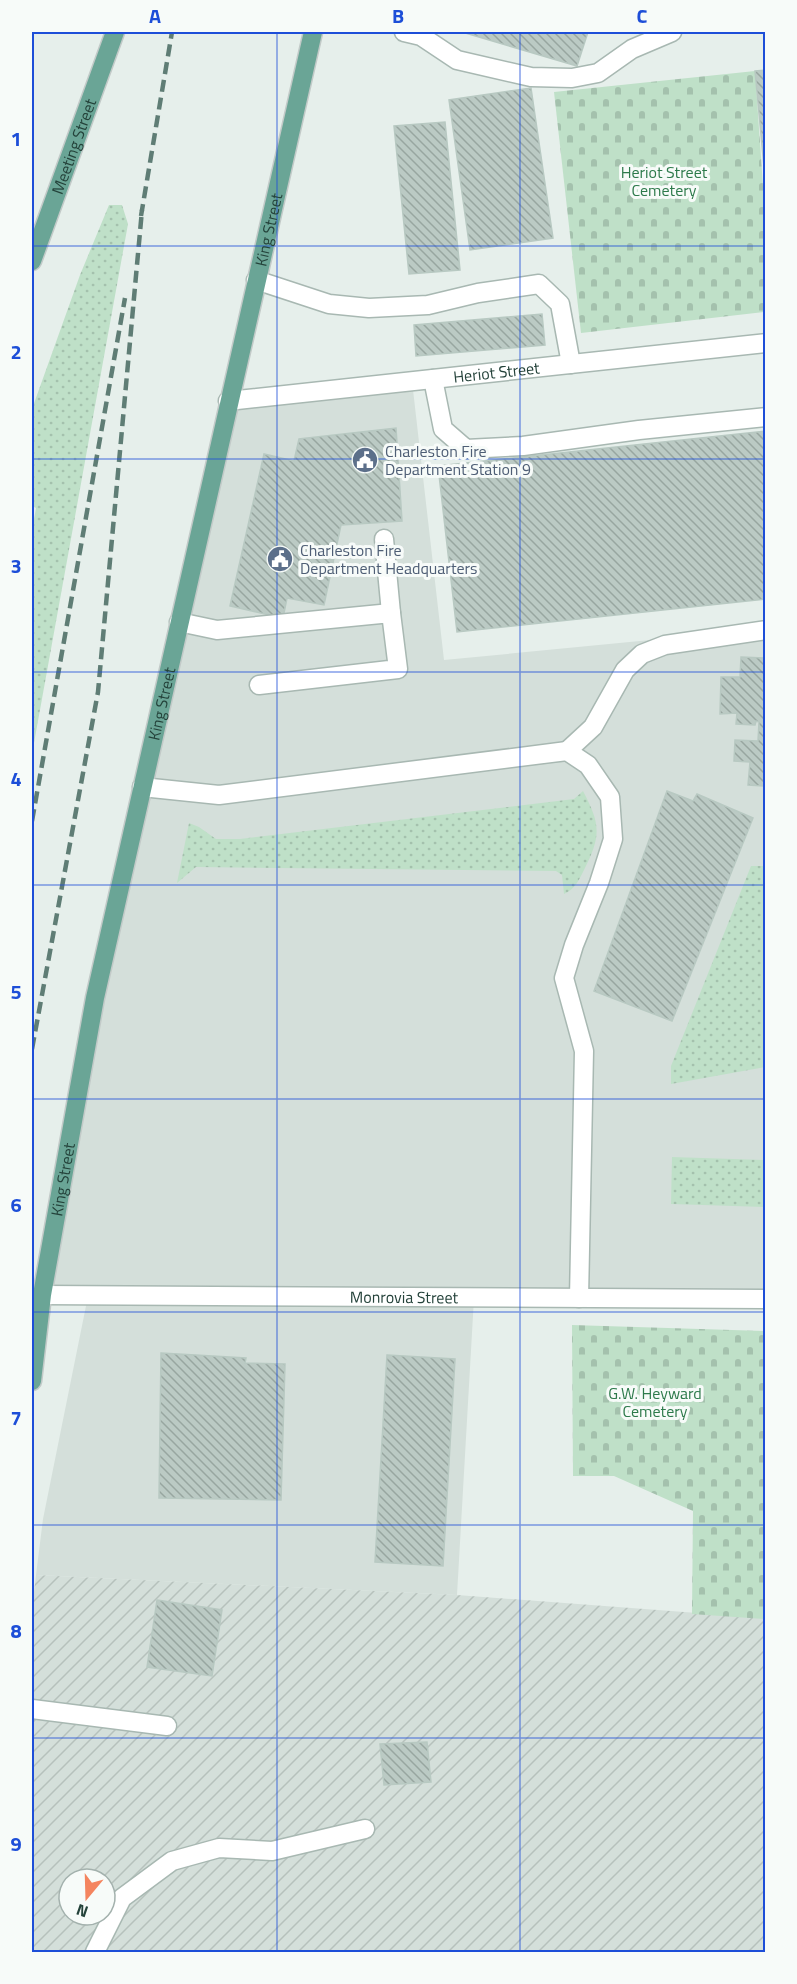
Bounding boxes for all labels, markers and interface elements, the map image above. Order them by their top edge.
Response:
text: A [149,0,161,31]
text: B [392,0,404,31]
text: C [637,0,648,31]
street label: Meeting Street [45,95,102,198]
text: 1 [10,123,22,154]
park label: Heriot Street Cemetery [621,160,708,202]
street label: King Street [249,190,288,268]
text: 2 [10,336,22,367]
street label: Heriot Street [452,355,541,389]
place label: Charleston Fire Department Station 9 [385,439,531,481]
public building icon: Charleston Fire Department Station 9 [350,445,380,475]
place label: Charleston Fire Department Headquarters [300,538,478,580]
public building icon: Charleston Fire Department Headquarters [265,544,295,574]
text: 3 [10,550,22,581]
street label: King Street [142,664,181,743]
text: 4 [10,763,22,794]
text: 5 [10,976,22,1007]
street label: King Street [44,1140,81,1218]
text: 6 [10,1189,22,1220]
street label: Monrovia Street [350,1285,459,1309]
park label: G.W. Heyward Cemetery [608,1381,702,1423]
text: 7 [10,1402,22,1433]
text: 8 [10,1615,22,1646]
text: 9 [10,1828,22,1859]
north arrow [57,1867,117,1927]
text: N [73,1898,91,1924]

